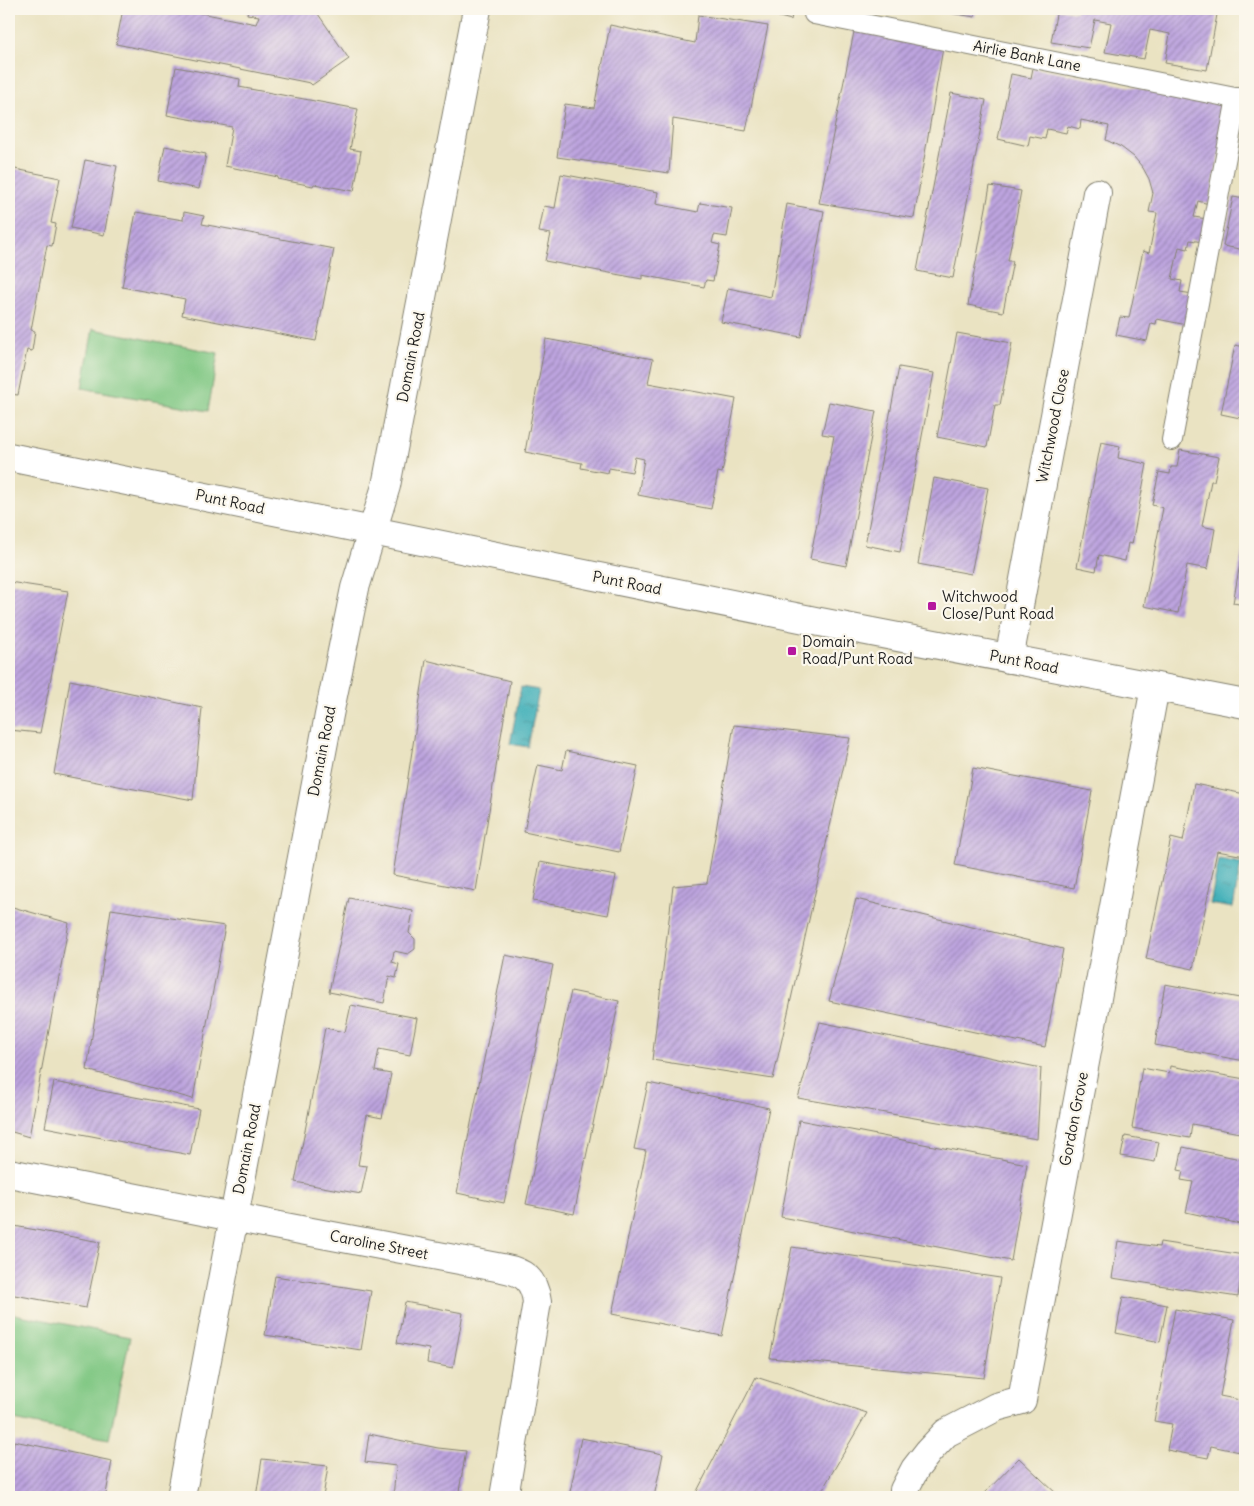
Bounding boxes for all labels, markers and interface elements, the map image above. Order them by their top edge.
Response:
street label: Airlie Bank Lane [972,36,1082,75]
street label: Domain Road [392,310,429,404]
street label: Witchwood Close [1032,367,1073,485]
street label: Punt Road [194,485,267,518]
street label: Punt Road [591,566,663,599]
place label: Witchwood Close/Punt Road [942,587,1054,623]
marker: Witchwood Close/Punt Road [926,600,938,612]
place label: Domain Road/Punt Road [802,632,913,668]
marker: Domain Road/Punt Road [786,645,798,657]
street label: Punt Road [988,645,1060,678]
street label: Domain Road [303,704,340,798]
street label: Gordon Grove [1055,1070,1092,1168]
street label: Domain Road [228,1102,265,1196]
street label: Caroline Street [328,1226,430,1263]

